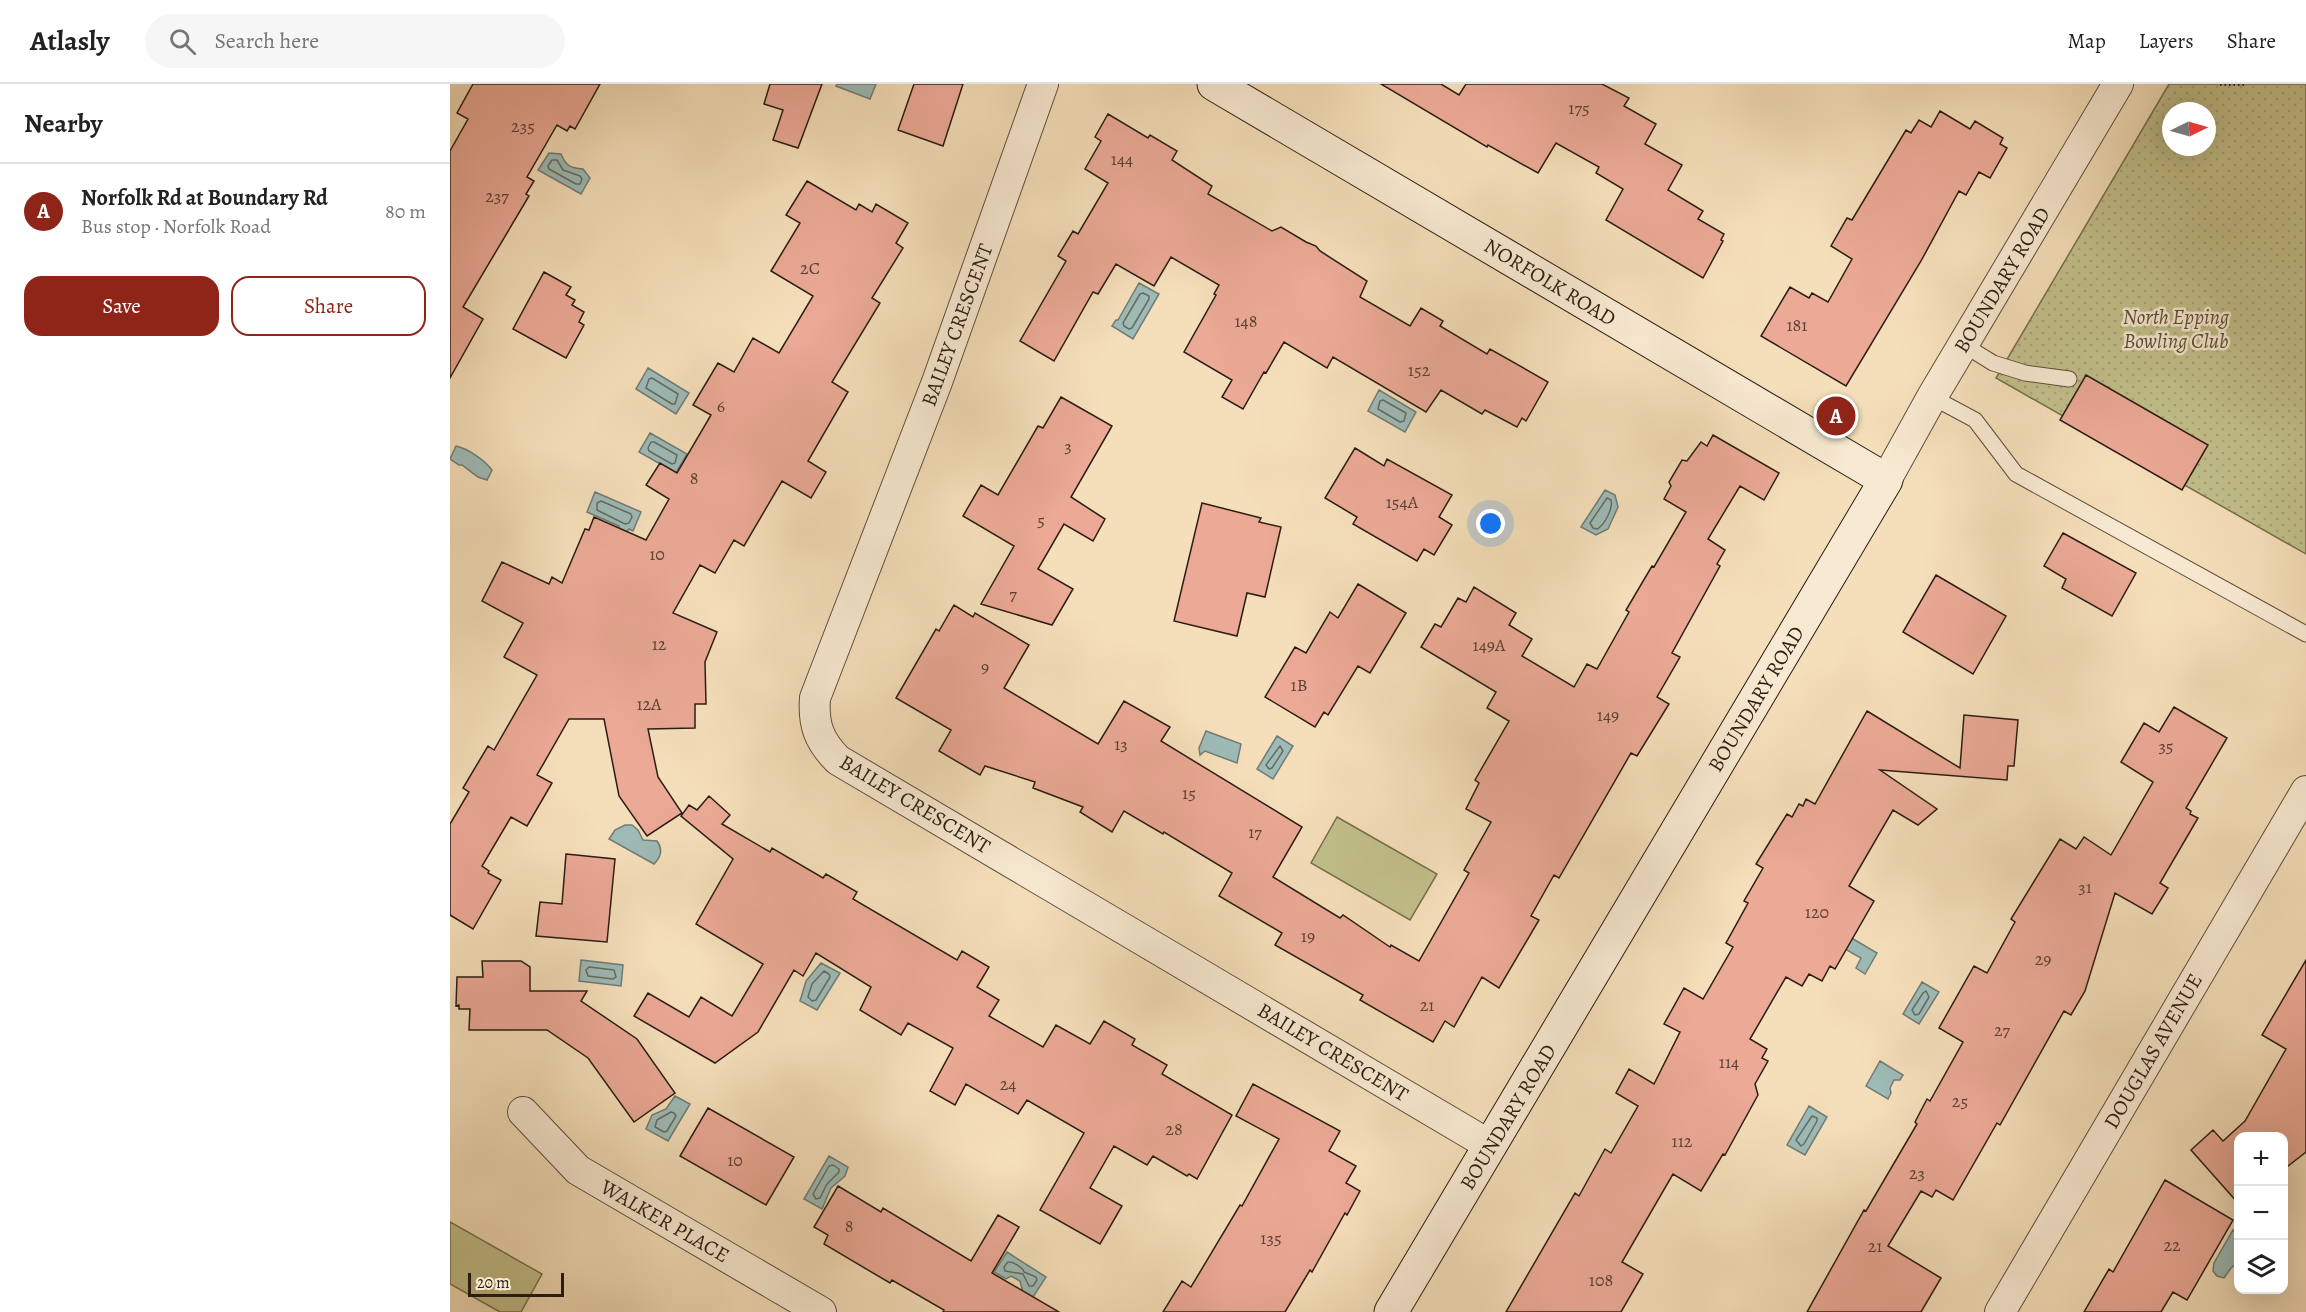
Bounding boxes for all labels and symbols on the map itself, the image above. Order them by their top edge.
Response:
house number: 175 [1568,96,1590,120]
north arrow [2162,102,2216,156]
house number: 235 [511,114,535,138]
house number: 144 [1111,147,1133,171]
house number: 237 [485,184,509,208]
street label: BOUNDARY ROAD [1947,202,2057,358]
street label: NORFOLK ROAD [1479,232,1621,332]
street label: BAILEY CRESCENT [915,239,1000,410]
house number: 2C [800,256,820,280]
park label: North Epping Bowling Club [2123,303,2230,355]
house number: 148 [1234,309,1258,333]
house number: 181 [1786,313,1808,337]
house number: 152 [1408,358,1431,382]
house number: 6 [717,394,725,418]
pin: A [1816,394,1856,438]
house number: 3 [1064,434,1072,458]
house number: 8 [690,466,698,490]
house number: 154A [1386,490,1419,514]
house number: 5 [1037,508,1045,532]
your location [1476,509,1505,538]
house number: 10 [649,542,665,566]
house number: 7 [1009,582,1017,606]
street label: BOUNDARY ROAD [1701,621,1811,777]
house number: 12 [652,632,667,656]
house number: 149A [1472,633,1506,657]
house number: 9 [981,655,989,679]
house number: 1B [1291,673,1307,697]
house number: 12A [636,692,662,716]
house number: 149 [1597,703,1619,727]
house number: 13 [1114,732,1128,756]
house number: 35 [2158,734,2174,758]
street label: BAILEY CRESCENT [834,748,996,860]
house number: 15 [1182,781,1196,805]
house number: 17 [1248,820,1262,844]
house number: 31 [2078,875,2092,899]
house number: 120 [1805,900,1829,924]
house number: 19 [1301,924,1315,948]
house number: 29 [2035,947,2051,971]
street label: DOUGLAS AVENUE [2097,968,2209,1134]
house number: 21 [1420,993,1434,1017]
street label: BAILEY CRESCENT [1252,996,1414,1108]
house number: 27 [1994,1018,2010,1042]
street label: BOUNDARY ROAD [1453,1039,1563,1195]
house number: 114 [1719,1050,1739,1074]
house number: 24 [1000,1072,1016,1096]
house number: 25 [1952,1089,1968,1113]
house number: 28 [1165,1117,1183,1141]
house number: 112 [1672,1129,1693,1153]
house number: 10 [727,1148,743,1172]
house number: 23 [1909,1161,1925,1185]
street label: WALKER PLACE [595,1172,734,1269]
house number: 8 [845,1214,853,1238]
house number: 135 [1260,1226,1282,1250]
house number: 22 [2163,1233,2181,1257]
house number: 21 [1868,1234,1882,1258]
house number: 108 [1589,1268,1613,1292]
scale bar [468,1270,564,1298]

